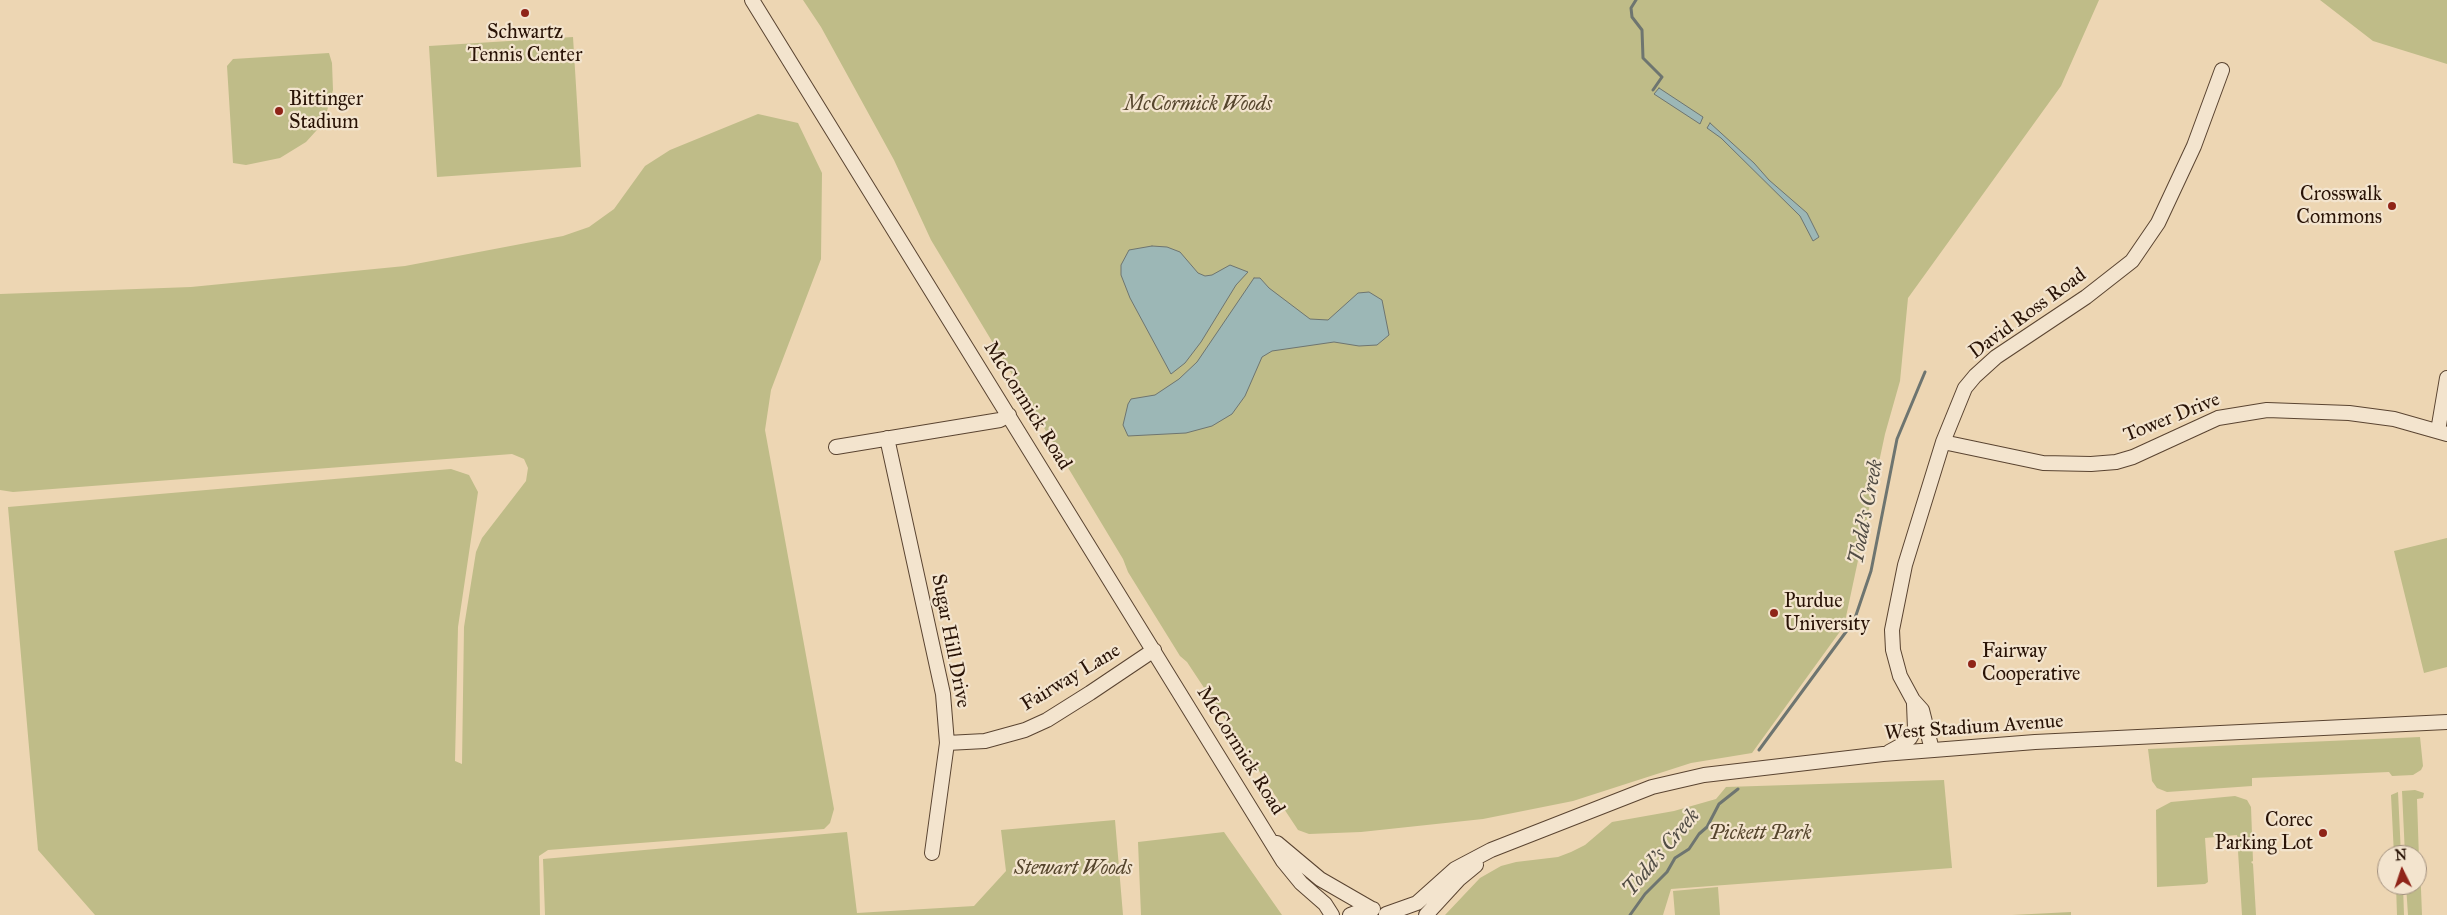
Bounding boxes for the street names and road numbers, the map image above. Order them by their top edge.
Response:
street label: David Ross Road [1965,263,2091,365]
street label: McCormick Road [978,337,1076,475]
street label: Tower Drive [2120,388,2224,448]
street label: Sugar Hill Drive [925,572,975,710]
street label: Fairway Lane [1017,639,1125,717]
street label: McCormick Road [1191,682,1289,820]
street label: West Stadium Avenue [1884,710,2064,746]

